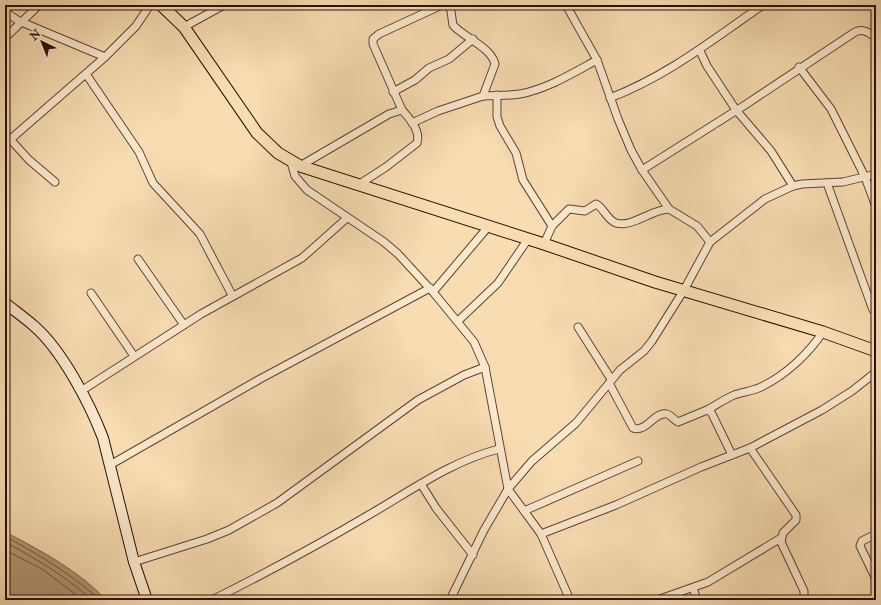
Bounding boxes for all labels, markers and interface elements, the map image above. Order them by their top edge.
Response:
north arrow [22,22,62,62]
text: N [27,26,44,44]

